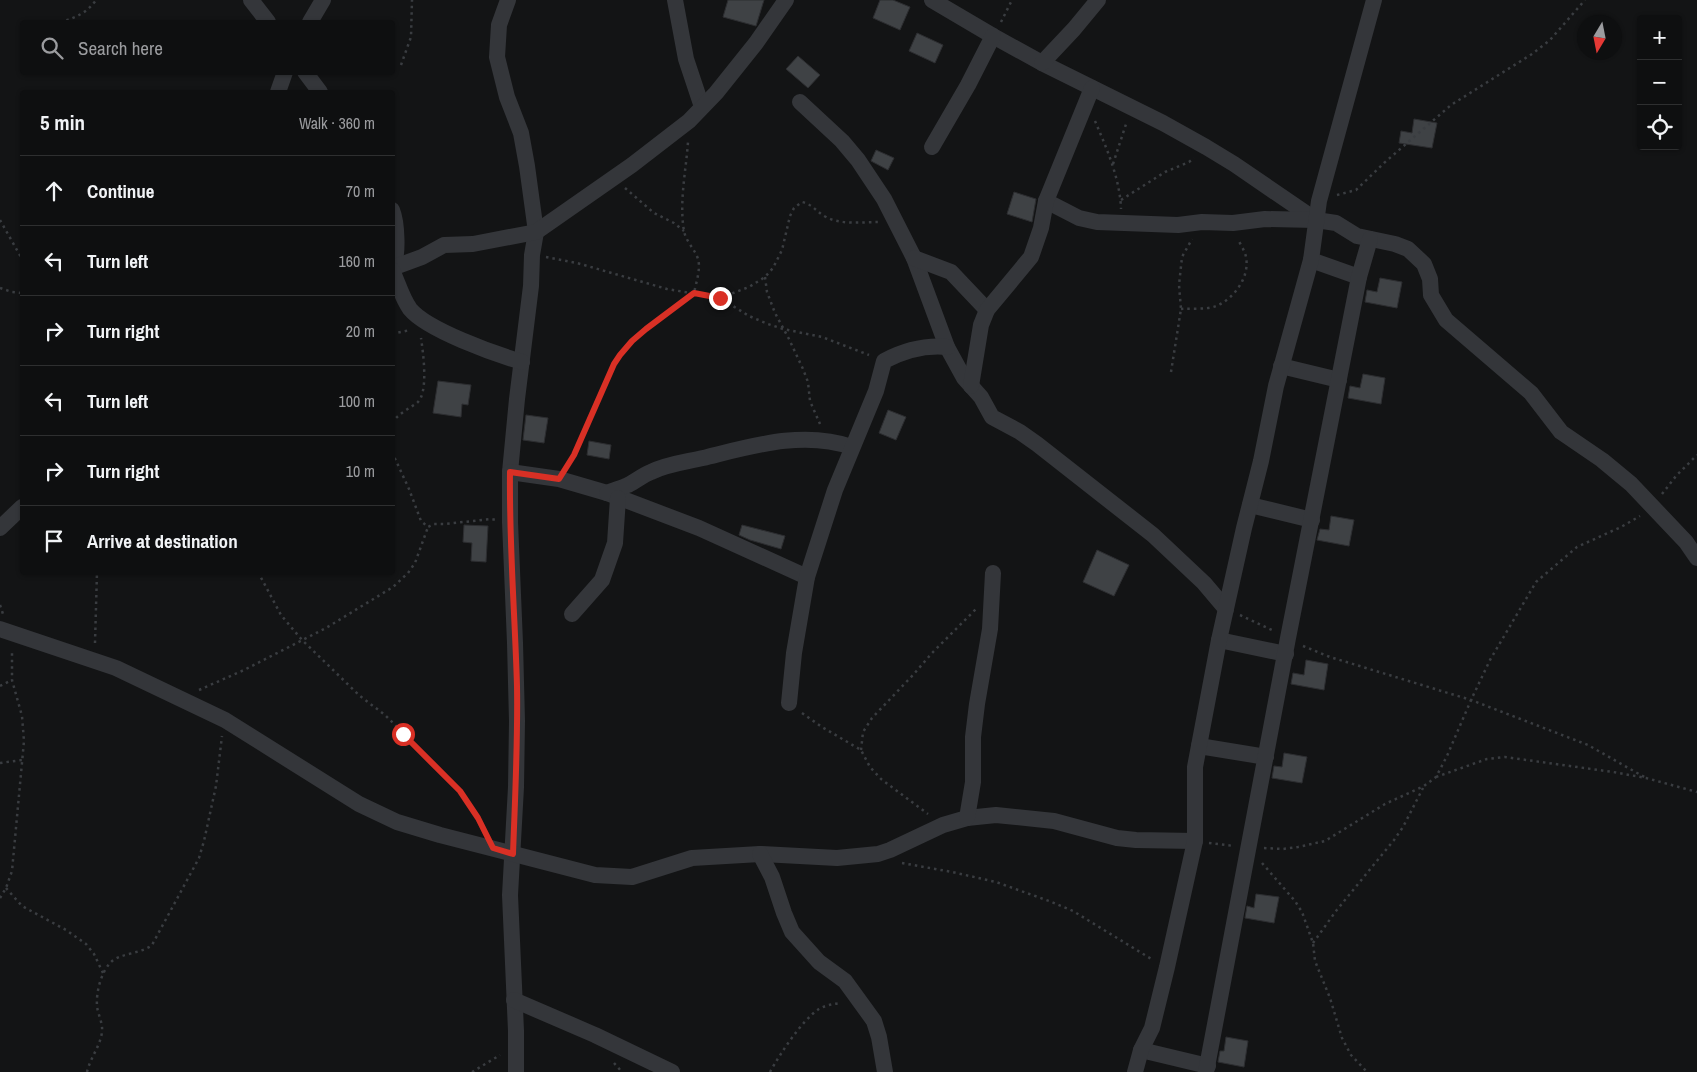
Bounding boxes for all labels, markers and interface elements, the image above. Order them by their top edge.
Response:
north arrow [1577,15,1622,60]
map controls [1637,15,1682,150]
button: + [1637,15,1682,60]
search box [20,20,395,75]
icon: search [38,34,66,62]
text: Search here [78,35,163,61]
button: − [1637,60,1682,105]
button: locate [1637,105,1682,150]
text: 5 min [40,108,85,137]
text: Walk · 360 m [299,112,375,134]
icon: ahead [40,177,68,205]
text: Continue [87,178,155,204]
text: 70 m [346,180,375,202]
icon: left [40,247,68,275]
text: Turn left [87,248,148,274]
text: 160 m [339,250,375,272]
route end [709,287,732,310]
icon: right [40,317,68,345]
text: Turn right [87,318,159,344]
text: 20 m [346,320,375,342]
icon: left [40,387,68,415]
text: Turn left [87,388,148,414]
text: 100 m [339,390,375,412]
icon: right [40,457,68,485]
text: Turn right [87,458,159,484]
text: 10 m [346,460,375,482]
icon: arrive [40,527,68,555]
text: Arrive at destination [87,528,238,554]
route start [392,723,415,746]

